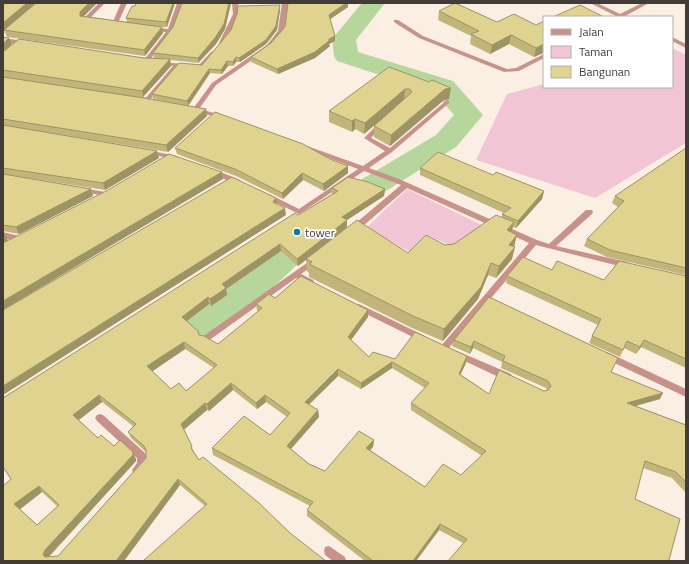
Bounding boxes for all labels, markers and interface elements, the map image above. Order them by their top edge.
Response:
legend [543,16,673,88]
text: Jalan [579,22,604,41]
text: Taman [579,42,613,61]
text: Bangunan [579,62,630,81]
place label: tower [305,223,335,242]
marker: tower [292,227,302,237]

